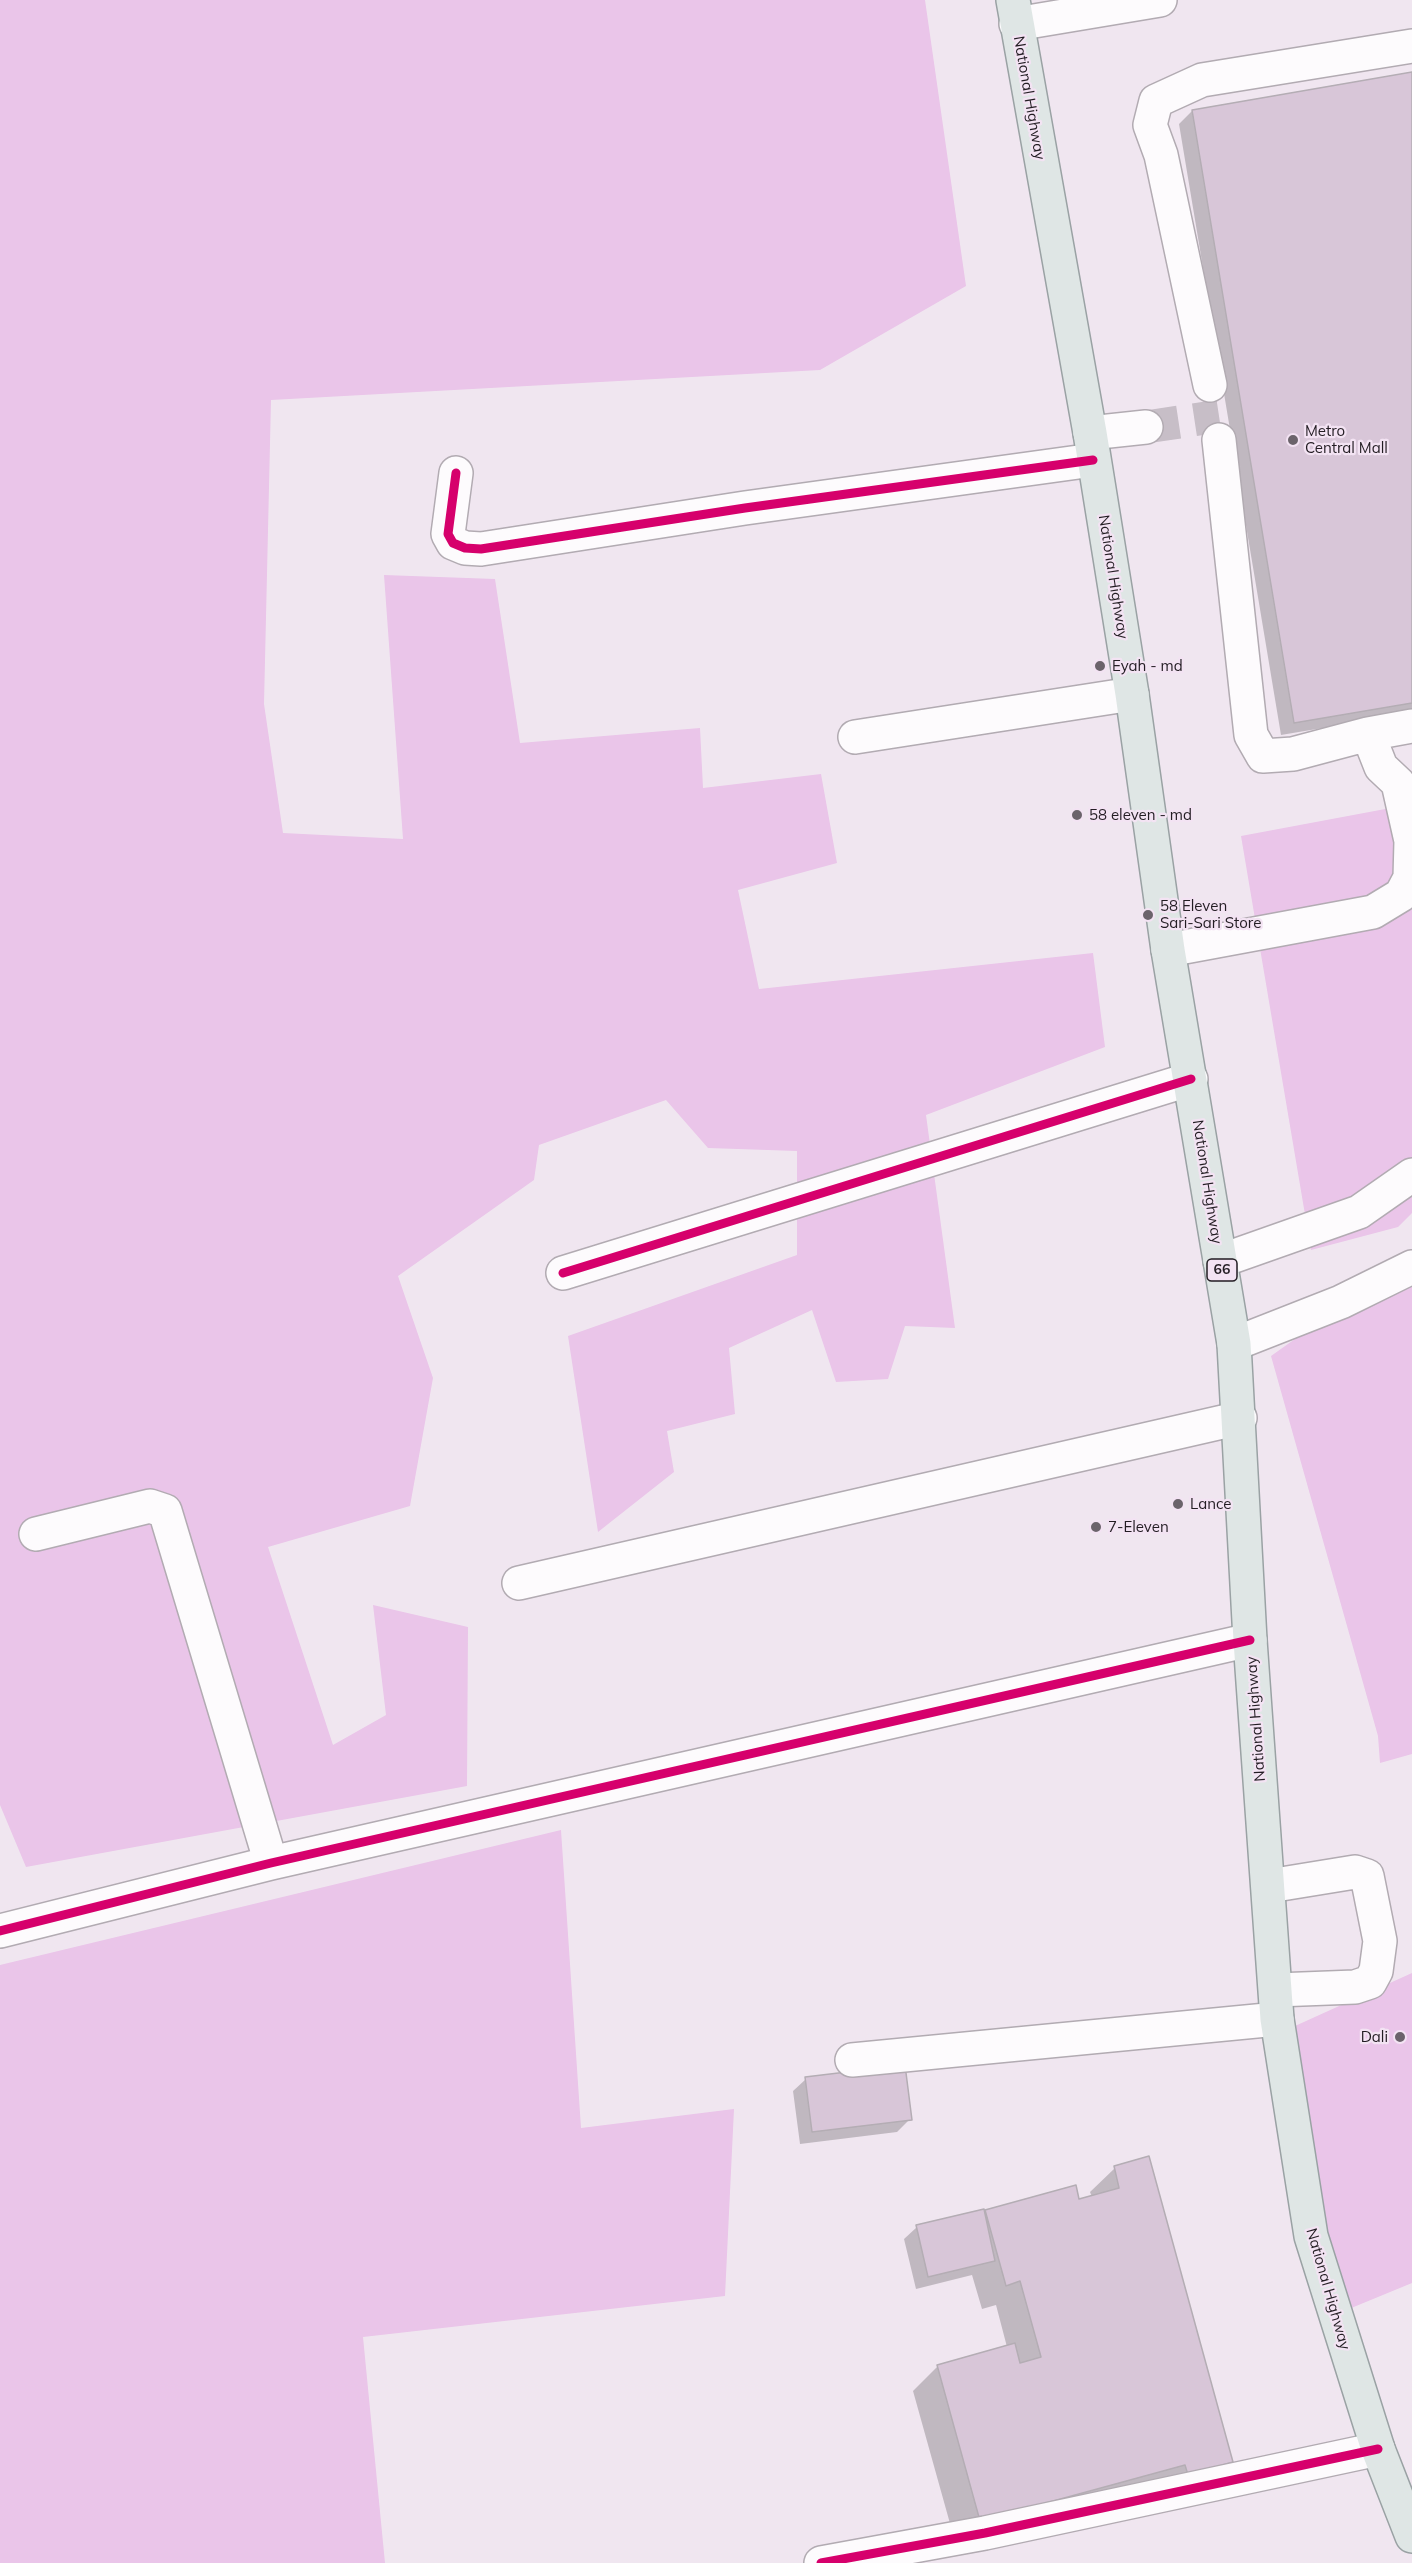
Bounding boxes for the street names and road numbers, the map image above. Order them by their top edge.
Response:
street label: National Highway [1009,35,1049,161]
street label: National Highway [1094,514,1132,640]
street label: National Highway [1188,1119,1226,1245]
road number: 66 [1207,1259,1237,1281]
street label: National Highway [1243,1656,1269,1782]
street label: National Highway [1302,2226,1354,2352]

